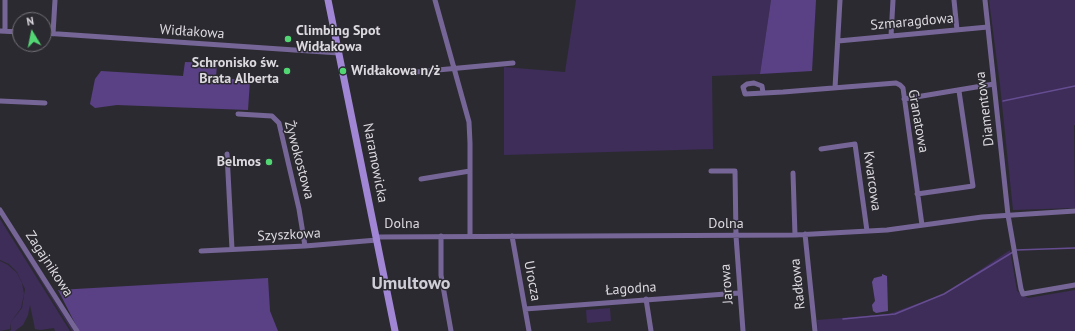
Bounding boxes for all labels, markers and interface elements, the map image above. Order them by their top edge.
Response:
street label: Szmaragdowa [870,10,954,34]
north arrow [12,12,52,52]
text: N [25,14,35,29]
street label: Widłakowa [159,21,225,43]
place label: Climbing Spot Widłakowa [296,23,380,56]
marker: Climbing Spot Widłakowa [283,34,293,44]
place label: Schronisko św. Brata Alberta [192,55,279,88]
place label: Widłakowa n/ż [351,63,440,79]
marker: Schronisko św. Brata Alberta [282,66,292,76]
marker: Widłakowa n/ż [338,66,348,76]
street label: Diamentowa [972,71,998,147]
street label: Granatowa [904,88,932,154]
street label: Żywokostowa [280,119,318,201]
street label: Naramowicka [359,122,391,204]
street label: Kwarcowa [859,150,885,212]
place label: Belmos [217,154,261,170]
marker: Belmos [264,157,274,167]
street label: Dolna [384,216,420,232]
street label: Dolna [708,216,744,232]
street label: Szyszkowa [257,225,321,245]
street label: Zagajnikowa [22,228,76,300]
street label: Radłowa [787,258,809,310]
street label: Urocza [520,259,544,303]
street label: Jarowa [717,263,737,305]
district label: Umultowo [372,273,450,295]
street label: Łagodna [605,279,657,299]

